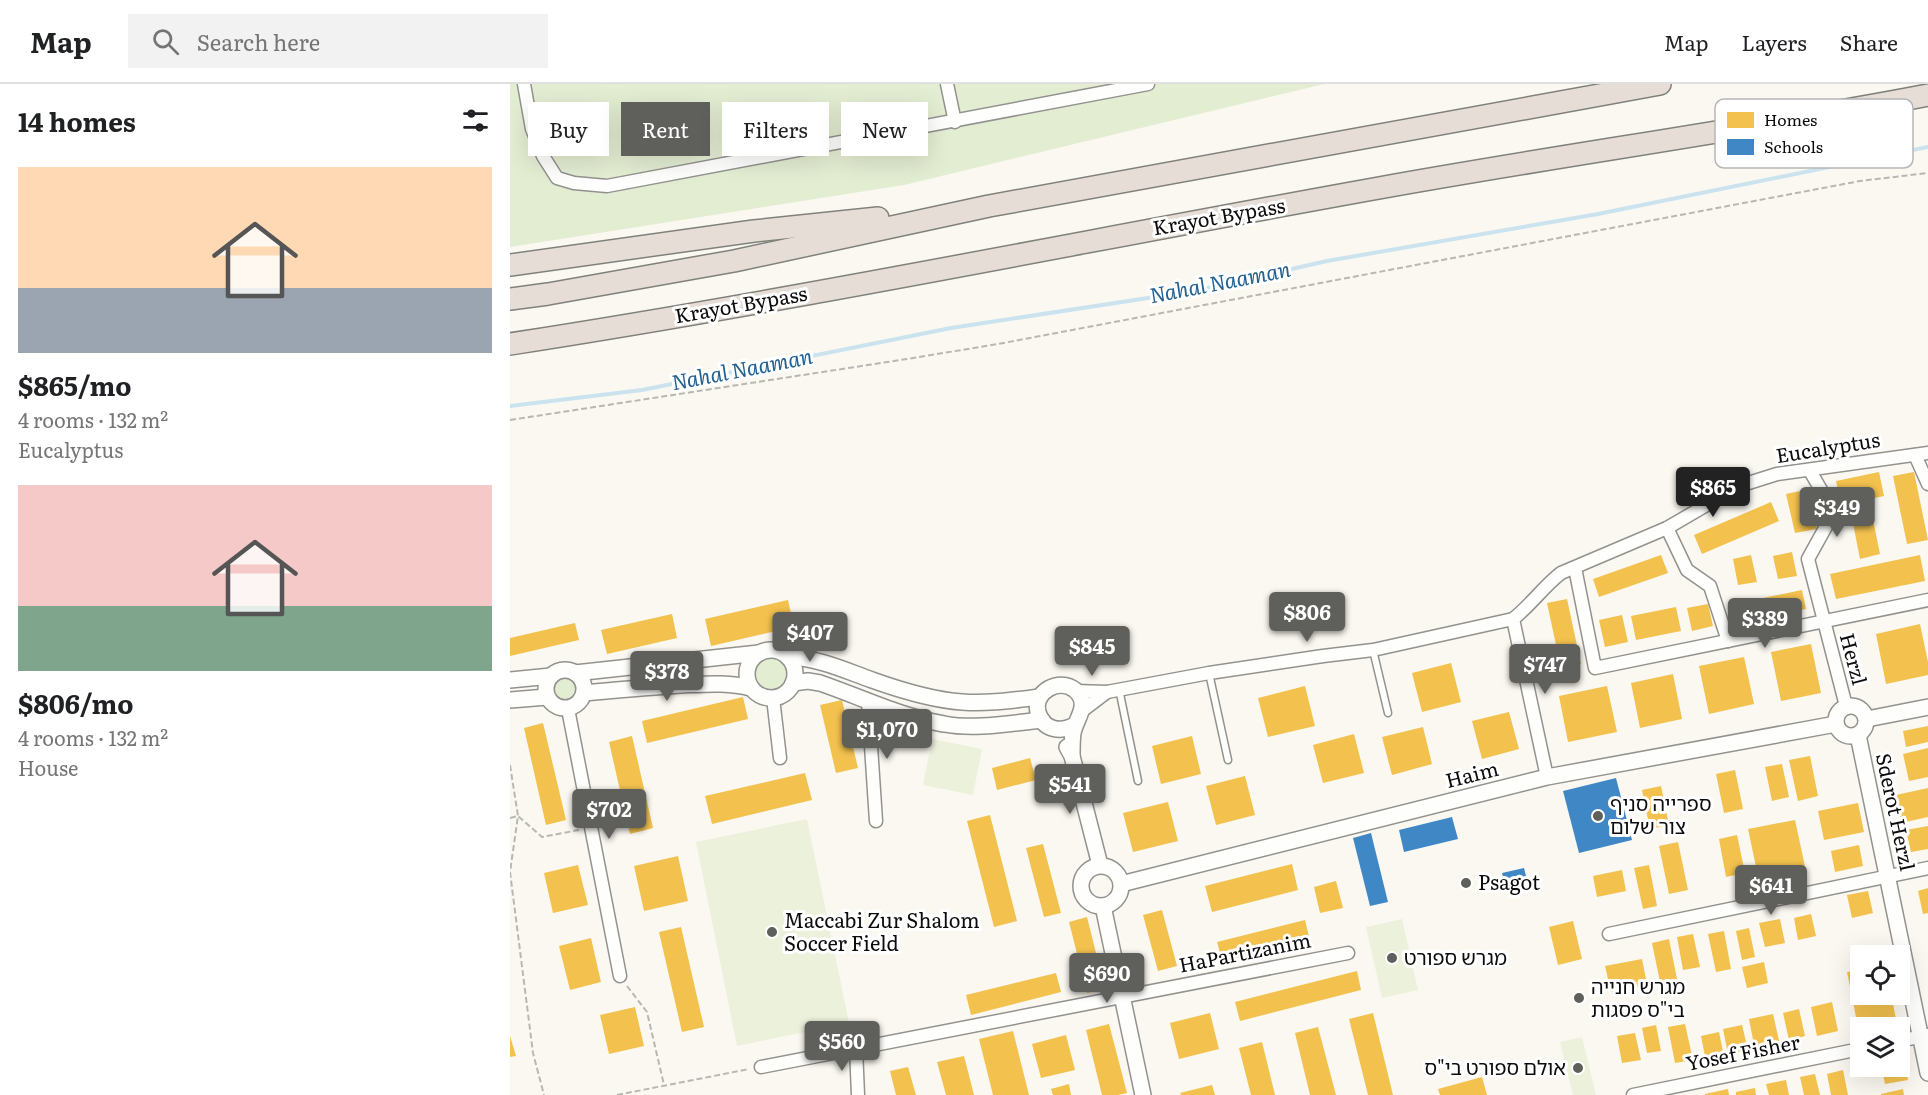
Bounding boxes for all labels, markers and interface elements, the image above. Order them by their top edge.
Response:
search box [128,14,548,68]
text: Map [30,20,92,62]
icon: search [149,25,182,58]
text: Search here [197,25,320,58]
text: Map [1664,26,1709,57]
text: Layers [1742,26,1807,57]
text: Share [1840,26,1898,57]
legend [1715,99,1913,168]
text: 14 homes [18,101,136,140]
chip: Buy [528,102,609,156]
chip: Rent [621,102,710,156]
chip: Filters [722,102,829,156]
chip: New [841,102,928,156]
icon: filters [459,104,492,137]
text: Homes [1764,107,1817,131]
text: Schools [1764,134,1823,158]
street label: Krayot Bypass [1150,189,1287,241]
icon: home [201,206,309,314]
water label: Nahal Naaman [1146,252,1293,309]
street label: Krayot Bypass [672,277,809,329]
water label: Nahal Naaman [668,339,815,396]
text: $865/mo [18,365,131,404]
text: 4 rooms · 132 m² [18,404,168,434]
street label: Eucalyptus [1773,423,1882,469]
text: Eucalyptus [18,434,123,464]
pin: $865 [1677,467,1749,518]
text: $865 [1690,471,1736,501]
pin: $349 [1801,487,1873,538]
text: $349 [1814,491,1860,521]
icon: home [201,524,309,632]
pin: $806 [1271,592,1343,643]
text: $806 [1283,596,1331,626]
pin: $389 [1729,598,1801,649]
text: $389 [1742,602,1788,632]
pin: $407 [774,612,846,663]
text: $407 [787,616,834,646]
pin: $845 [1056,626,1128,677]
street label: Herzl [1834,629,1876,688]
text: $845 [1069,630,1115,660]
pin: $747 [1509,644,1581,695]
text: $747 [1523,648,1567,678]
pin: $378 [631,651,703,702]
text: $378 [644,655,690,685]
text: $806/mo [18,683,133,722]
pin: $1,070 [838,709,936,760]
text: $1,070 [856,713,918,743]
text: 4 rooms · 132 m² [18,722,168,752]
street label: Sderot Herzl [1870,750,1924,873]
text: House [18,752,78,782]
street label: Haim [1442,752,1501,794]
pin: $541 [1034,764,1106,815]
text: $541 [1048,768,1092,798]
place label: ספרייה סניף צור שלום [1610,787,1712,840]
pin: $702 [573,789,645,840]
text: $702 [586,793,632,823]
marker: ספרייה סניף צור שלום [1591,809,1605,823]
pin: $641 [1735,865,1807,916]
place label: Psagot [1478,866,1540,896]
text: $641 [1749,869,1793,899]
marker: Psagot [1459,876,1473,890]
place label: Maccabi Zur Shalom Soccer Field [784,904,980,957]
street label: HaPartizanim [1176,924,1313,979]
marker: Maccabi Zur Shalom Soccer Field [765,925,779,939]
place label: מגרש ספורט [1404,941,1507,971]
map controls [1850,945,1910,1077]
button: locate [1850,945,1910,1005]
marker: מגרש ספורט [1385,951,1399,965]
pin: $690 [1071,953,1143,1004]
text: $690 [1083,957,1131,987]
place label: מגרש חנייה בי"ס פסגות [1591,970,1685,1023]
marker: מגרש חנייה בי"ס פסגות [1572,991,1586,1005]
button: layers [1850,1017,1910,1077]
pin: $560 [806,1021,878,1072]
text: $560 [819,1025,865,1055]
street label: Yosef Fisher [1683,1025,1803,1077]
place label: אולם ספורט בי"ס [1424,1051,1566,1081]
marker: אולם ספורט בי"ס [1571,1061,1585,1075]

